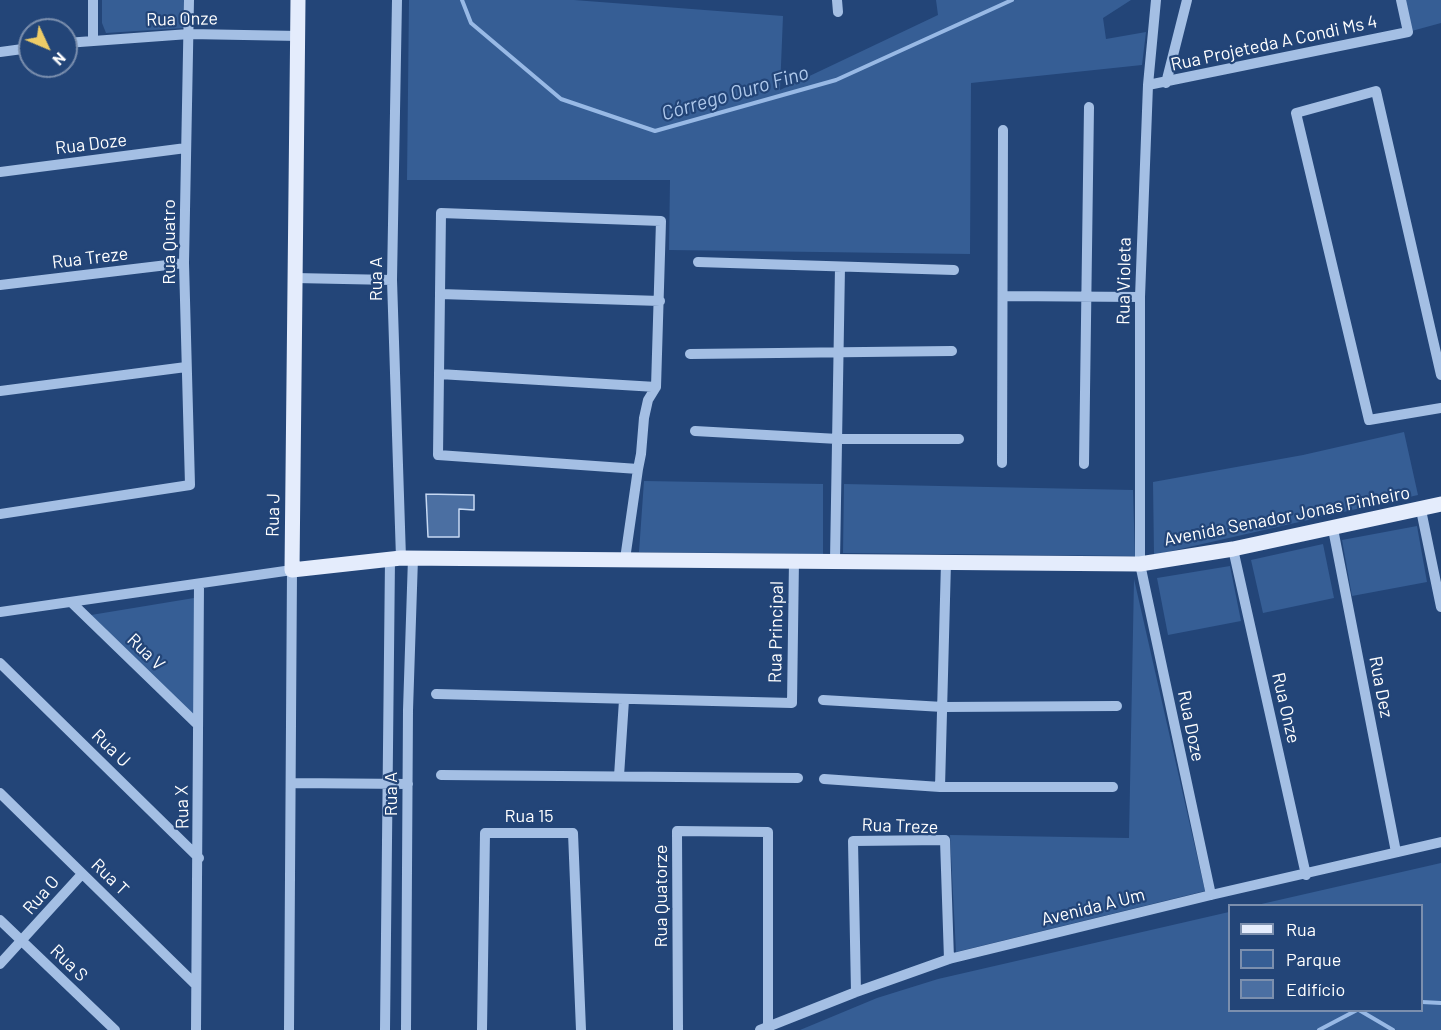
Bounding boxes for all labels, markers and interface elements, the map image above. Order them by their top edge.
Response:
street label: Rua Onze [146,8,218,30]
street label: Rua Projeteda A Condi Ms 4 [1169,11,1379,75]
north arrow [18,18,78,78]
text: N [49,49,70,70]
water label: Córrego Ouro Fino [659,60,811,126]
street label: Rua Doze [54,129,128,159]
street label: Rua Quatro [158,199,180,285]
street label: Rua Violeta [1112,237,1136,325]
street label: Rua Treze [51,243,129,273]
street label: Rua A [365,257,387,301]
street label: Avenida Senador Jonas Pinheiro [1162,482,1412,550]
street label: Rua J [262,493,284,537]
street label: Rua Principal [764,581,788,683]
street label: Rua V [123,629,169,675]
street label: Rua Dez [1364,654,1398,720]
street label: Rua Onze [1267,671,1305,745]
street label: Rua Doze [1173,689,1209,763]
street label: Rua U [87,725,135,771]
street label: Rua A [380,772,402,816]
street label: Rua X [171,785,193,829]
street label: Rua 15 [504,805,554,827]
street label: Rua Treze [861,814,939,838]
street label: Rua Quatorze [650,845,672,947]
street label: Rua T [87,854,133,900]
street label: Rua O [18,871,64,919]
street label: Avenida A Um [1039,884,1147,930]
legend [1228,904,1423,1012]
text: Rua [1286,918,1316,940]
street label: Rua S [46,940,92,986]
text: Parque [1286,948,1341,970]
text: Edifício [1286,978,1345,1000]

